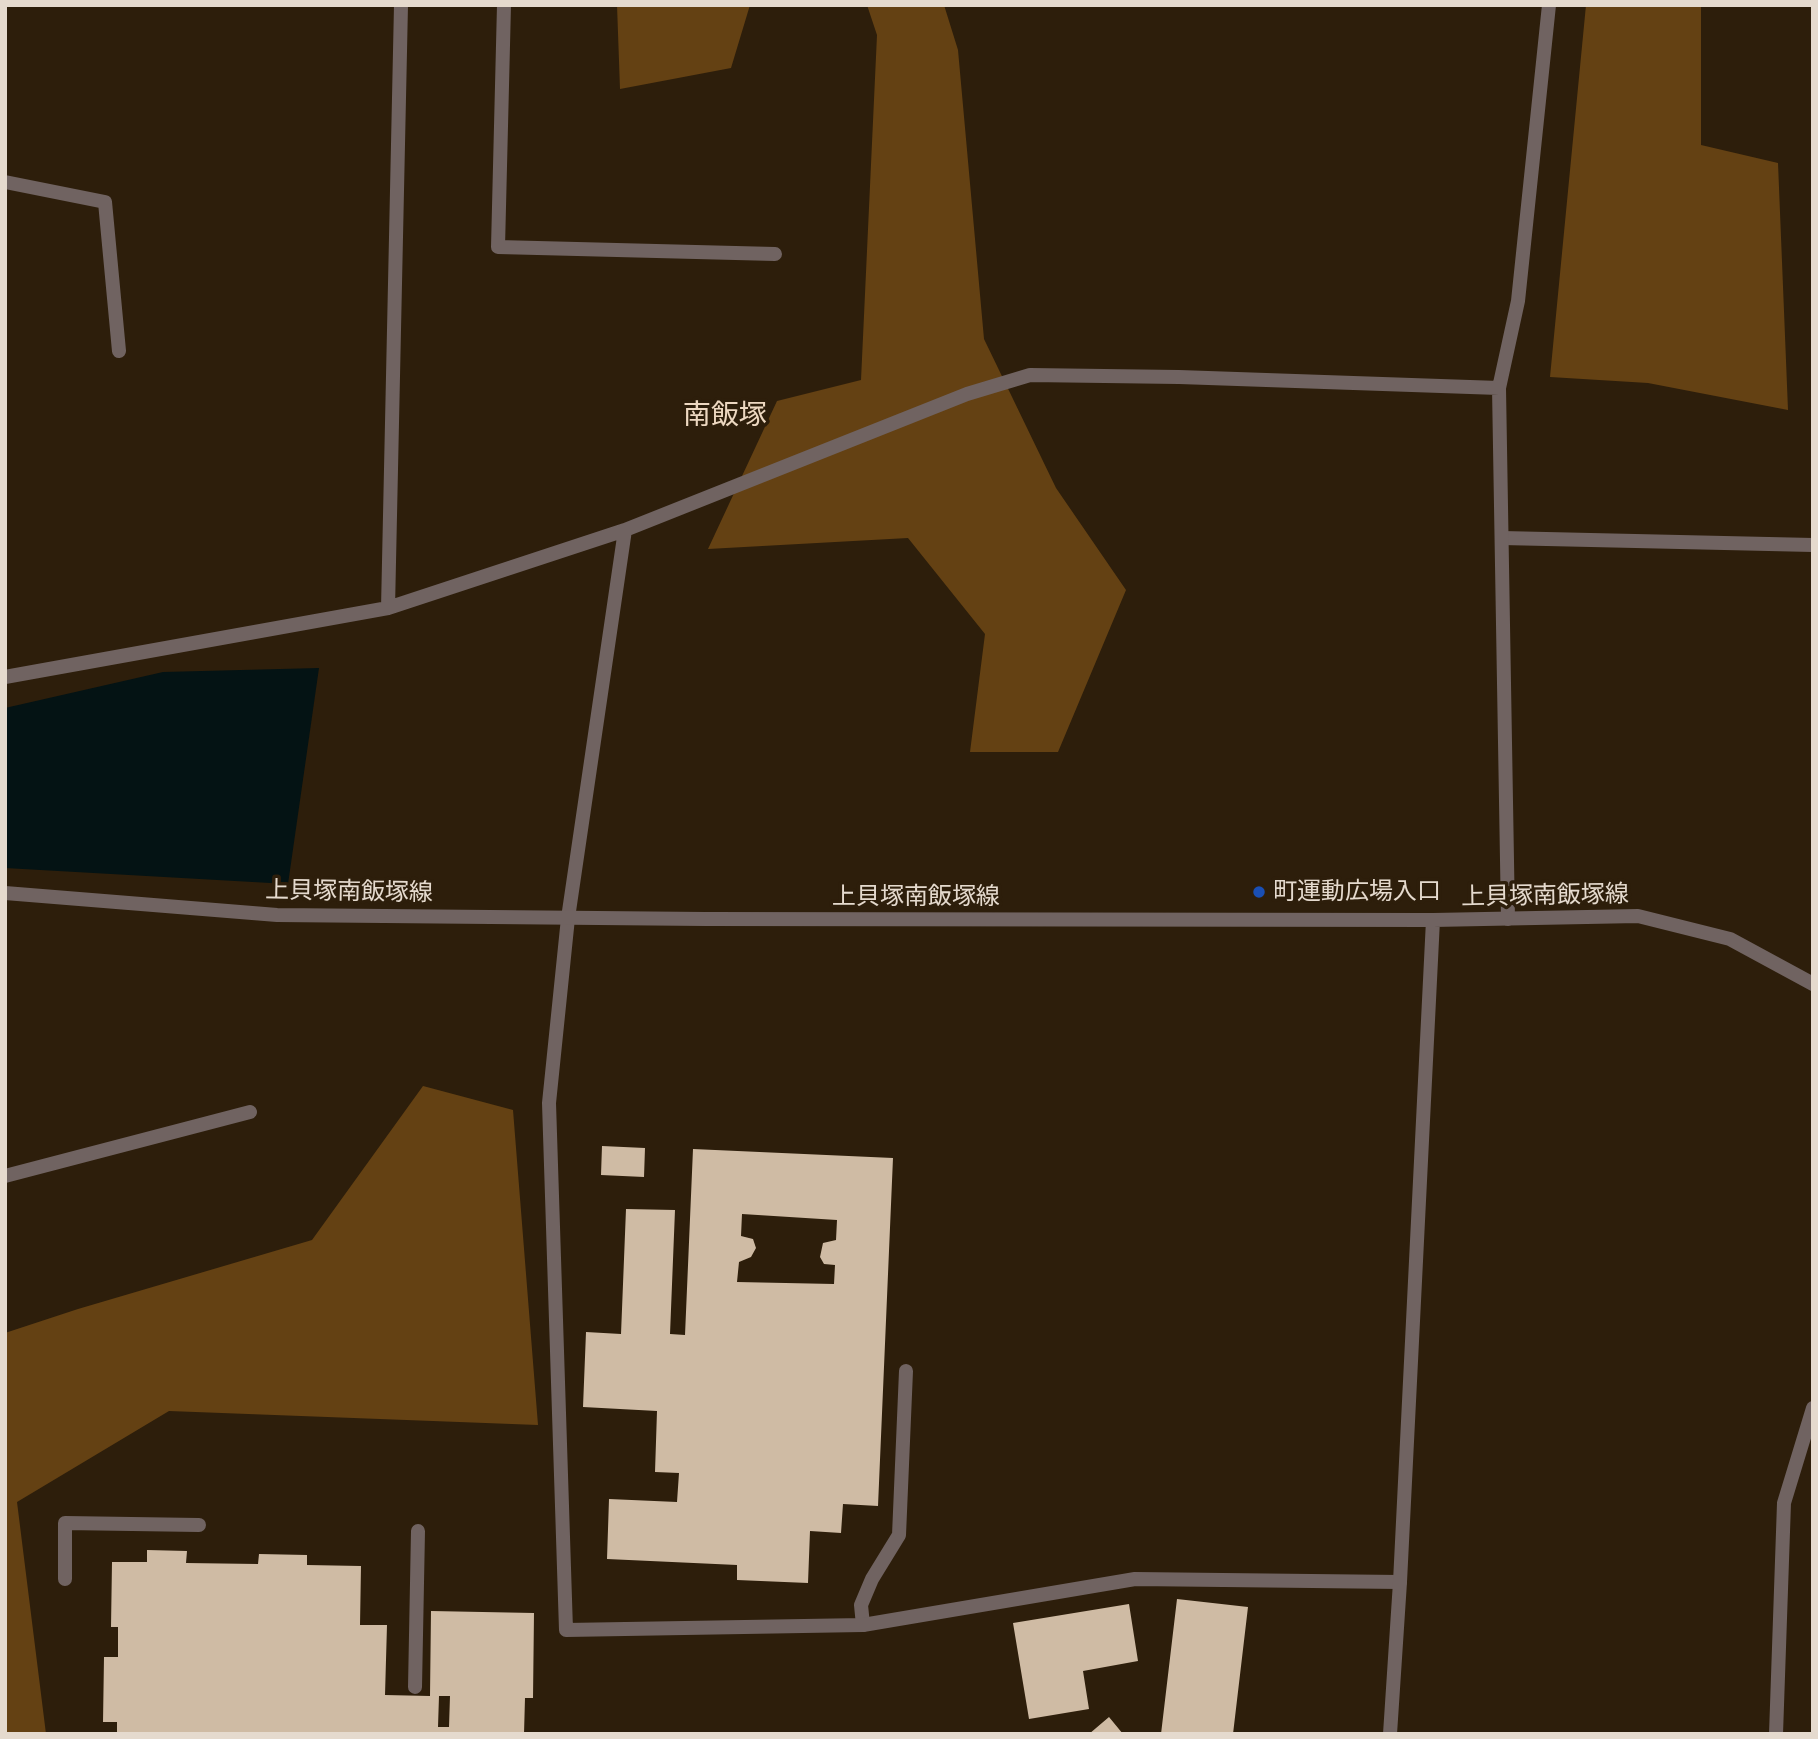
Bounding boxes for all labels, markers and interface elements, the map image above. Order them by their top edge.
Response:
district label: 南飯塚 [683,399,767,433]
street label: 上貝塚南飯塚線 [265,876,433,908]
place label: 町運動広場入口 [1273,878,1441,906]
street label: 上貝塚南飯塚線 [1461,880,1629,912]
street label: 上貝塚南飯塚線 [832,883,1000,911]
marker: 町運動広場入口 [1251,884,1267,900]

